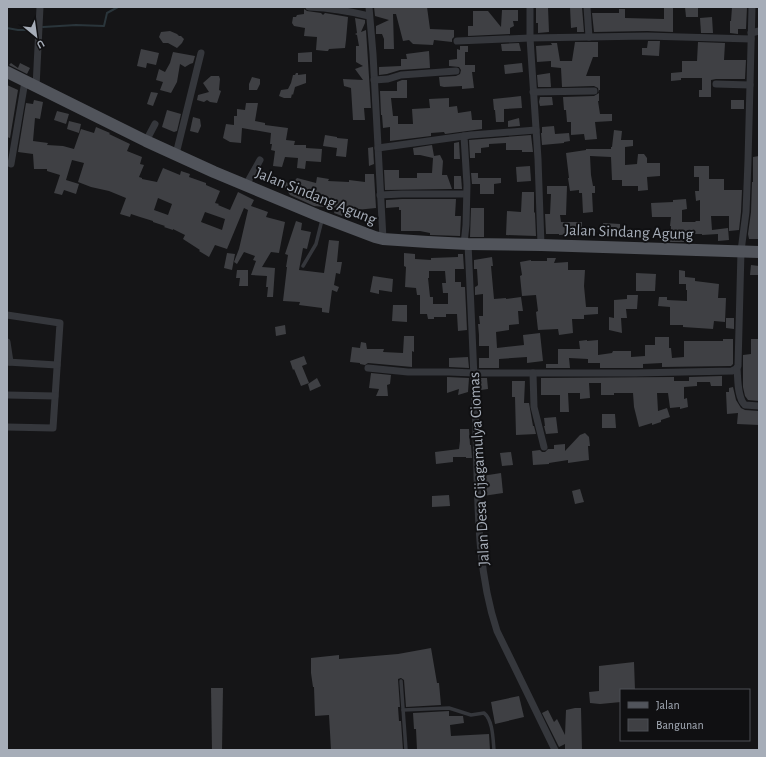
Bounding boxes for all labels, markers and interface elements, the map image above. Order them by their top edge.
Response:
north arrow [16,16,56,56]
text: U [35,38,46,51]
street label: Jalan Sindang Agung [253,164,379,228]
street label: Jalan Sindang Agung [564,222,694,242]
street label: Jalan Desa Cijagamulya Ciomas [466,372,493,566]
legend [620,689,750,741]
text: Jalan [656,699,680,711]
text: Bangunan [656,719,704,731]

